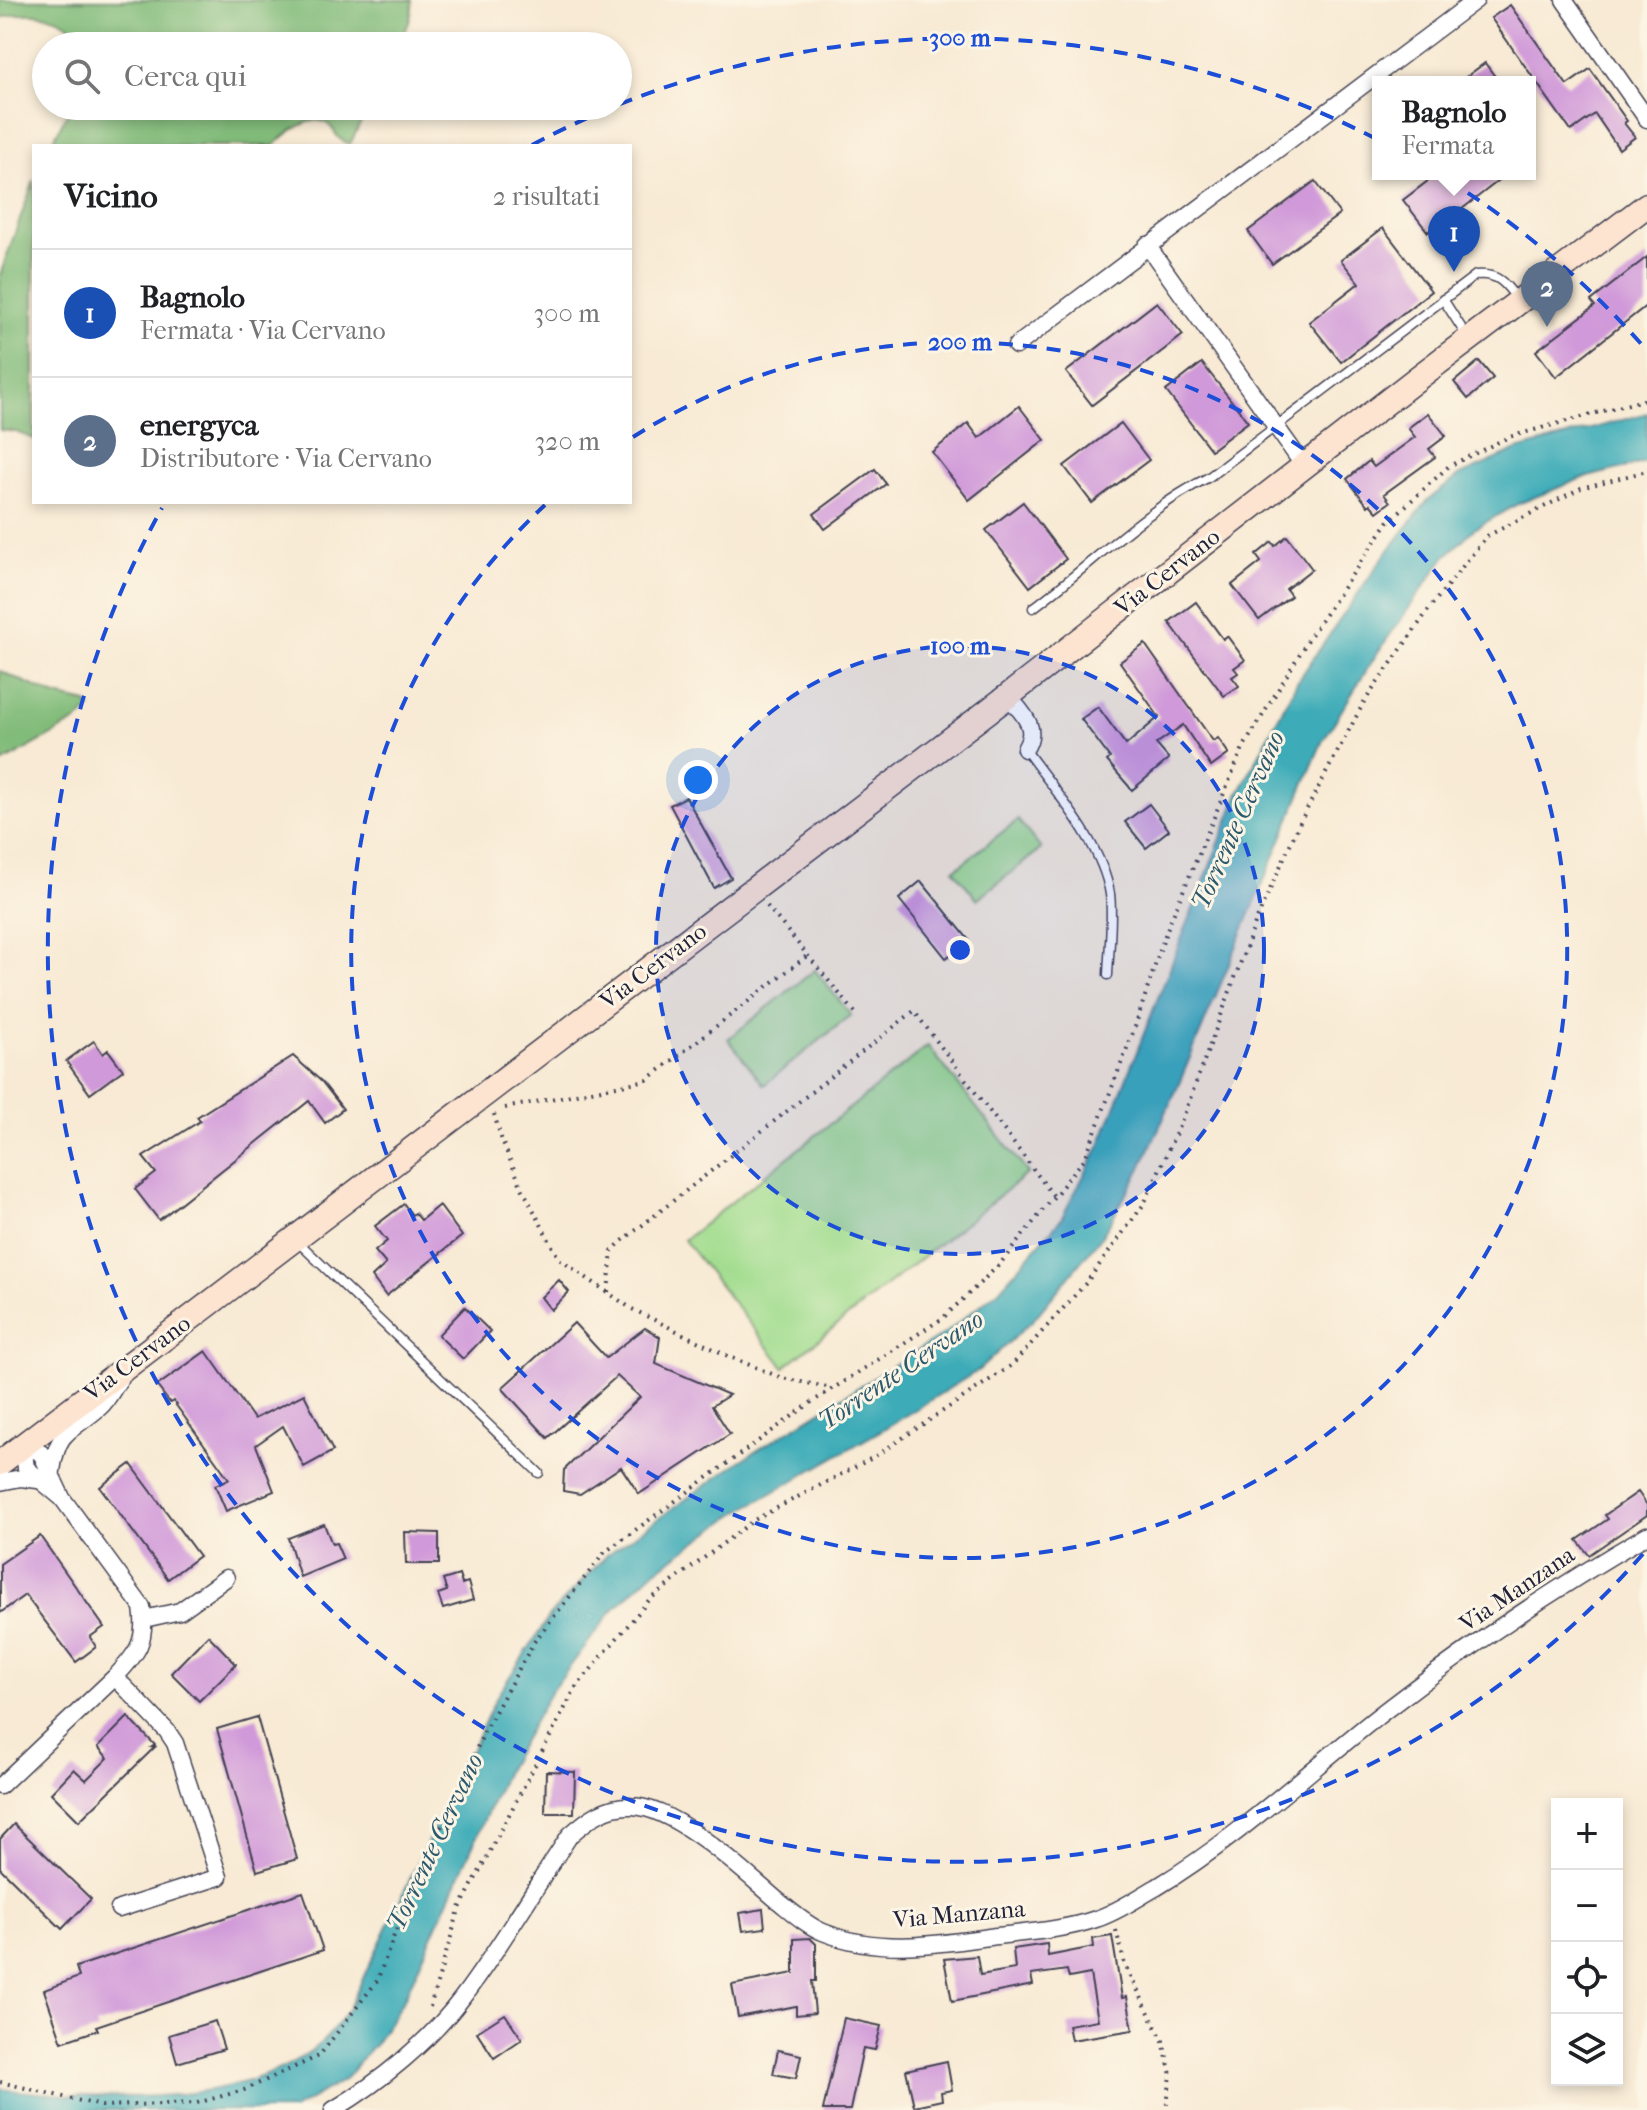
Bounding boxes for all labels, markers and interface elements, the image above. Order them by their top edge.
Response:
text: 300 m [929,24,992,52]
search box [32,32,632,120]
icon: search [60,54,104,98]
text: Cerca qui [124,59,247,94]
popup [1372,76,1536,180]
text: Bagnolo [1401,95,1507,130]
text: Fermata [1401,130,1494,161]
text: Vicino [64,176,158,216]
text: 2 risultati [493,181,600,212]
pin: 1 [1428,206,1480,272]
pin: 2 [1521,261,1573,327]
text: Bagnolo [140,280,245,315]
text: 1 [85,298,95,329]
text: 300 m [533,298,600,329]
text: Fermata · Via Cervano [140,315,386,346]
text: 200 m [928,328,993,356]
text: energyca [140,408,258,443]
text: 2 [83,426,97,457]
text: 320 m [534,426,600,457]
text: Distributore · Via Cervano [140,443,432,474]
street label: Via Cervano [1108,522,1225,622]
text: 100 m [930,632,991,660]
water label: Torrente Cervano [1185,726,1291,914]
your location [678,760,718,800]
street label: Via Cervano [593,917,712,1016]
centre of rings [946,936,974,964]
water label: Torrente Cervano [813,1303,989,1437]
street label: Via Cervano [77,1309,196,1408]
street label: Via Manzana [1453,1540,1581,1638]
water label: Torrente Cervano [380,1748,490,1936]
map controls [1551,1798,1623,2086]
button: + [1551,1798,1623,1870]
button: − [1551,1870,1623,1942]
street label: Via Manzana [891,1894,1027,1934]
button: locate [1551,1942,1623,2014]
button: layers [1551,2014,1623,2086]

